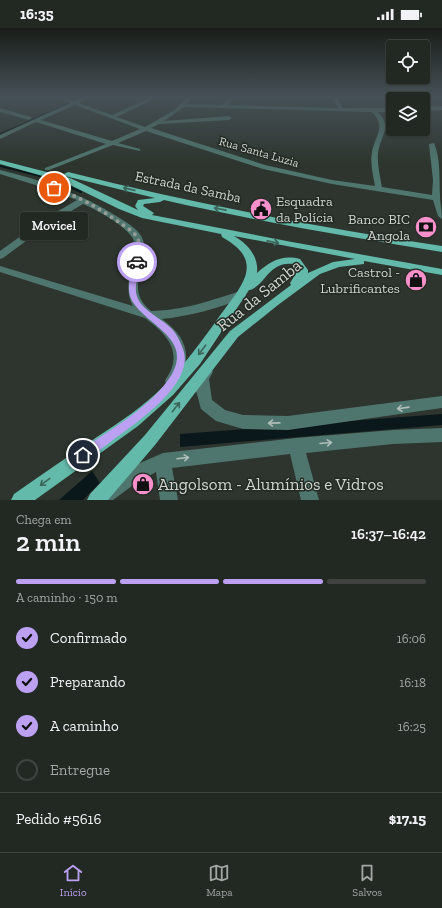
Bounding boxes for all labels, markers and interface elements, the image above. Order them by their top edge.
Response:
text: 16:35 [20,5,54,23]
map controls [386,40,430,136]
button: locate [386,40,430,84]
button: layers [386,92,430,136]
street label: Rua Santa Luzia [217,134,301,170]
street label: Estrada da Samba [133,167,243,207]
pin [37,171,71,205]
icon: bag [43,177,65,199]
one-way arrow [122,185,135,192]
place label: Esquadra da Polícia [276,193,334,226]
public building icon: Esquadra da Polícia [248,196,274,222]
one-way arrow [214,204,227,212]
place label: Banco BIC Angola [348,211,410,244]
callout: Movicel [20,212,88,240]
bank icon: Banco BIC Angola [413,214,439,240]
text: Movicel [32,218,76,233]
one-way arrow [267,238,280,246]
courier [117,242,157,282]
icon: car [126,251,148,273]
street label: Rua da Samba [213,255,305,335]
place label: Castrol - Lubrificantes [320,264,400,297]
shop icon: Castrol - Lubrificantes [403,267,429,293]
one-way arrow [198,344,207,355]
one-way arrow [172,401,181,412]
one-way arrow [397,404,410,412]
one-way arrow [268,419,281,427]
pin [66,438,100,472]
one-way arrow [319,439,332,447]
icon: home [72,444,94,466]
one-way arrow [176,454,189,462]
shop icon: Angolsom - Alumínios e Vidros [130,471,156,497]
place label: Angolsom - Alumínios e Vidros [158,474,384,494]
one-way arrow [40,478,51,486]
text: Chega em [16,512,71,527]
text: 16:37–16:42 [351,525,426,543]
text: 2 min [16,526,80,558]
text: A caminho · 150 m [16,590,118,605]
icon: check [16,627,38,649]
text: Confirmado [50,629,127,647]
text: 16:06 [397,631,426,646]
icon: check [16,671,38,693]
text: Preparando [50,673,126,691]
text: 16:18 [399,675,426,690]
icon: check [16,715,38,737]
text: A caminho [50,717,119,735]
text: 16:25 [398,719,426,734]
text: Entregue [50,761,110,779]
text: Pedido #5616 [16,810,101,828]
text: $17.15 [389,810,426,828]
tab: Início [60,862,87,899]
tab: Mapa [206,862,233,899]
tab: Salvos [352,862,382,899]

